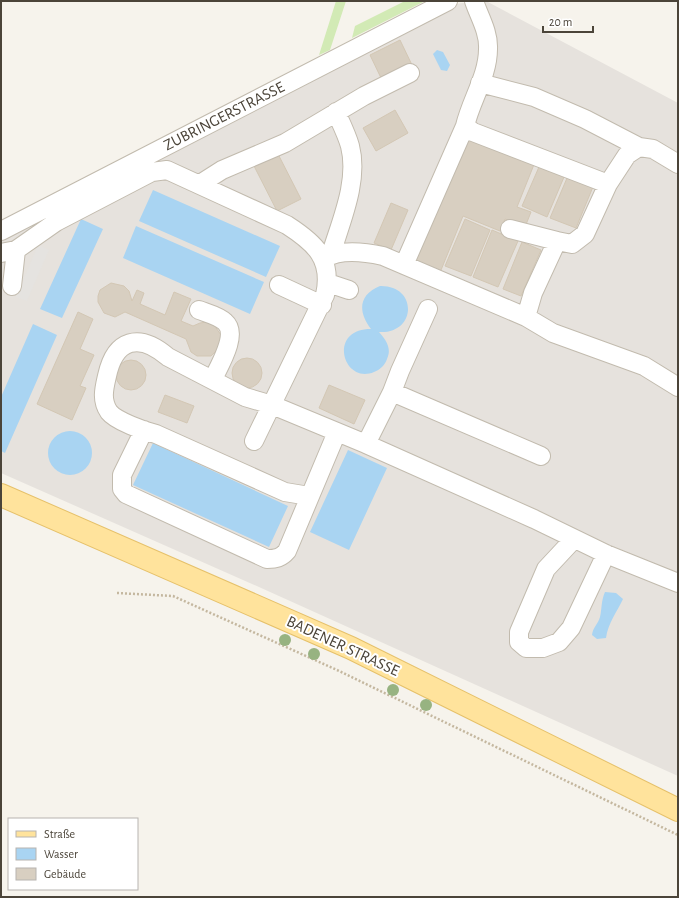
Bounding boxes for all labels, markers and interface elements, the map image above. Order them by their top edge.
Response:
scale bar [543,8,593,34]
text: 20 m [549,16,572,28]
street label: ZUBRINGERSTRASSE [161,79,287,153]
street label: BADENER STRASSE [284,613,402,679]
legend [8,818,138,890]
text: Straße [44,828,75,840]
text: Wasser [44,848,78,860]
text: Gebäude [44,868,86,880]

